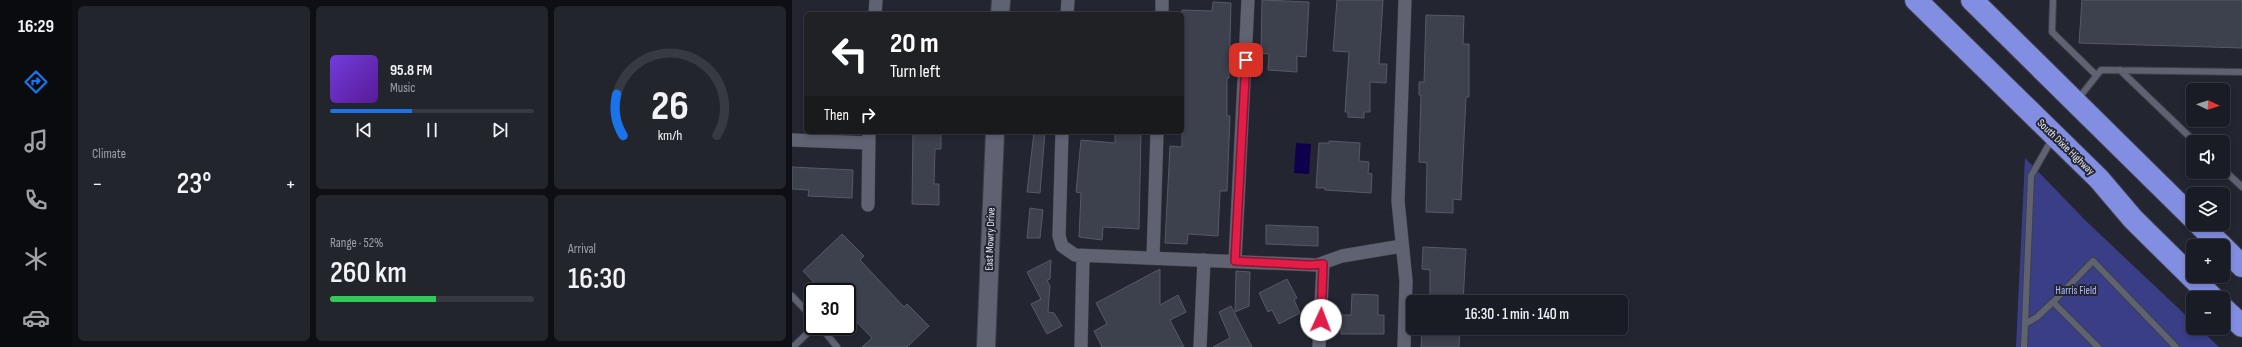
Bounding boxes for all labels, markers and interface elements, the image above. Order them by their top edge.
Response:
text: 16:29 [18,16,54,37]
text: 20 m [890,27,939,60]
icon: left [824,28,876,80]
pin [1229,43,1263,77]
icon: arrive [1235,49,1257,71]
text: 95.8 FM [390,61,432,80]
text: Turn left [890,61,941,82]
icon: directions [22,68,50,96]
text: Music [390,80,415,96]
text: 26 [651,81,689,130]
north arrow [2186,83,2230,127]
map controls [2186,83,2230,335]
icon: right [857,104,879,126]
text: Then [824,106,849,125]
street label: South Dixie Highway [2035,116,2098,178]
icon: previous [353,119,375,141]
icon: pause [421,119,443,141]
icon: next [489,119,511,141]
text: km/h [658,126,682,143]
icon: music [22,127,50,155]
button: sound [2186,135,2230,179]
text: Climate [92,146,126,162]
text: 23° [176,166,212,202]
text: − [92,171,103,198]
text: + [285,171,296,198]
icon: phone [22,186,50,214]
button: layers [2186,187,2230,231]
street label: East Mowry Drive [982,207,998,271]
text: Range · 52% [330,235,383,251]
button: + [2186,239,2230,283]
text: Arrival [568,241,596,257]
icon: climate [22,245,50,273]
text: 260 km [330,255,407,291]
text: 16:30 [568,261,626,297]
speed limit sign: 30 [804,283,856,335]
park label: Harris Field [2055,284,2097,297]
button: − [2186,291,2230,335]
position arrow [1300,299,1342,341]
icon: car [22,304,50,332]
text: 16:30 · 1 min · 140 m [1465,305,1569,324]

